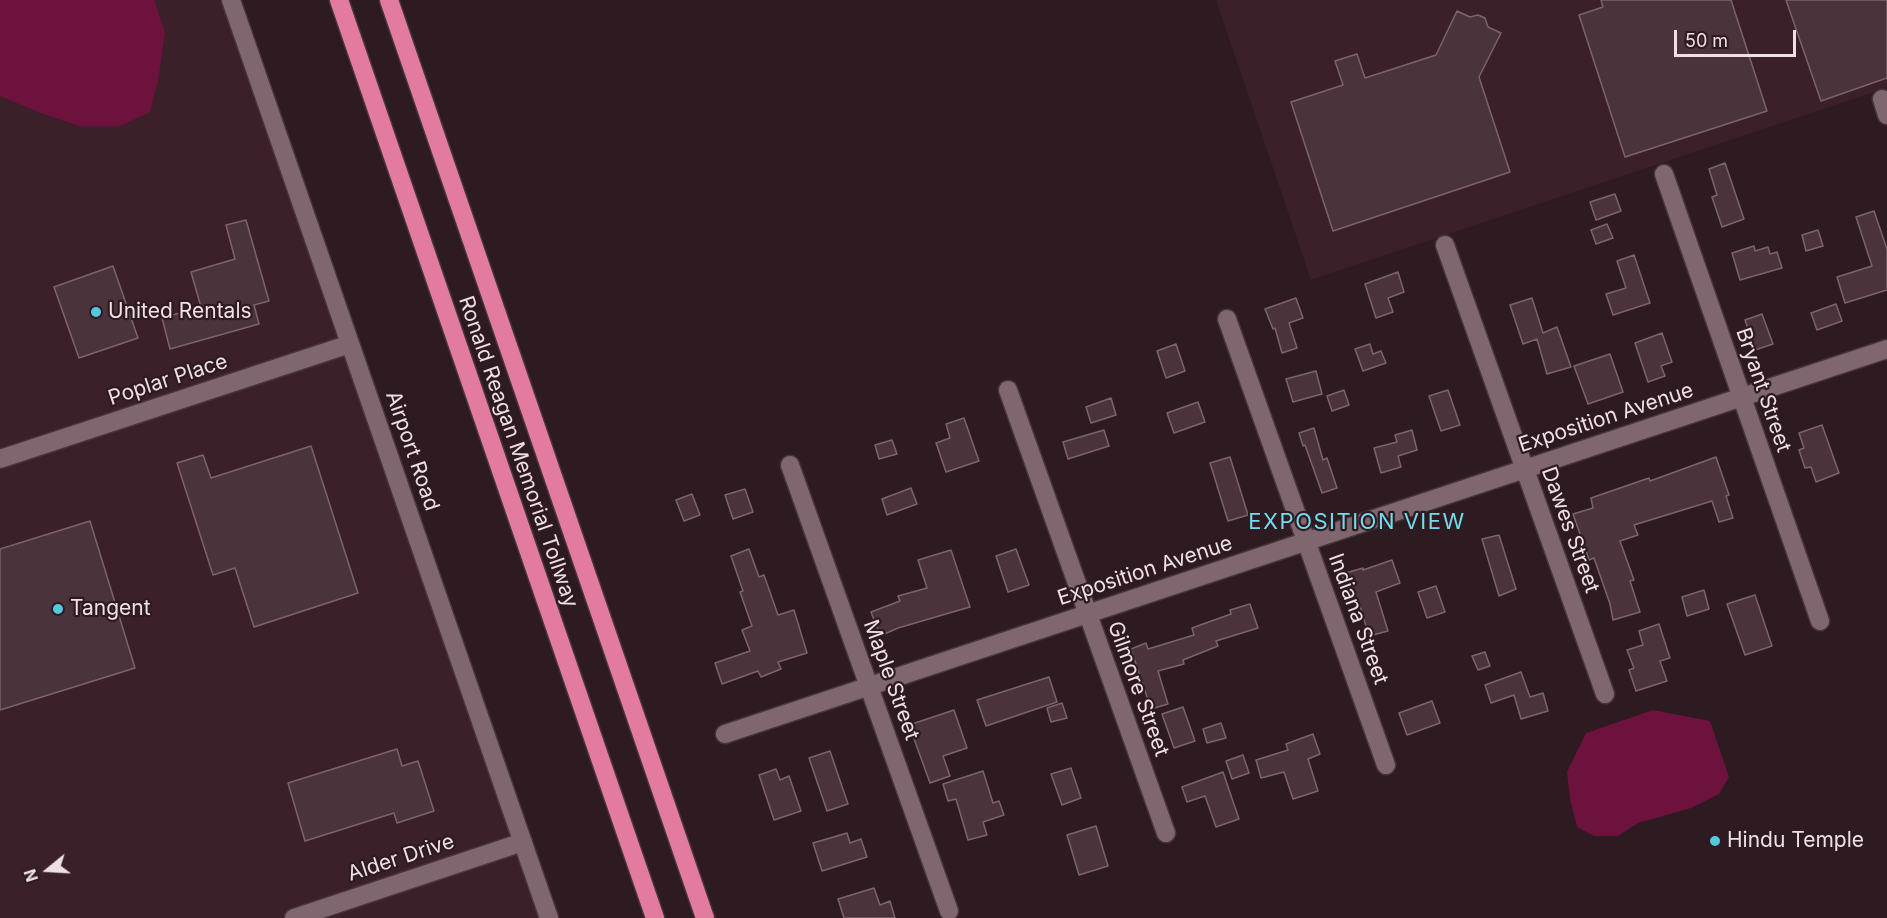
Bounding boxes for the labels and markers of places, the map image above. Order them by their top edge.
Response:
place label: United Rentals [108,299,252,325]
marker: United Rentals [89,305,103,319]
place label: Tangent [70,596,151,622]
marker: Tangent [51,602,65,616]
place label: Hindu Temple [1727,828,1864,854]
marker: Hindu Temple [1708,834,1722,848]

